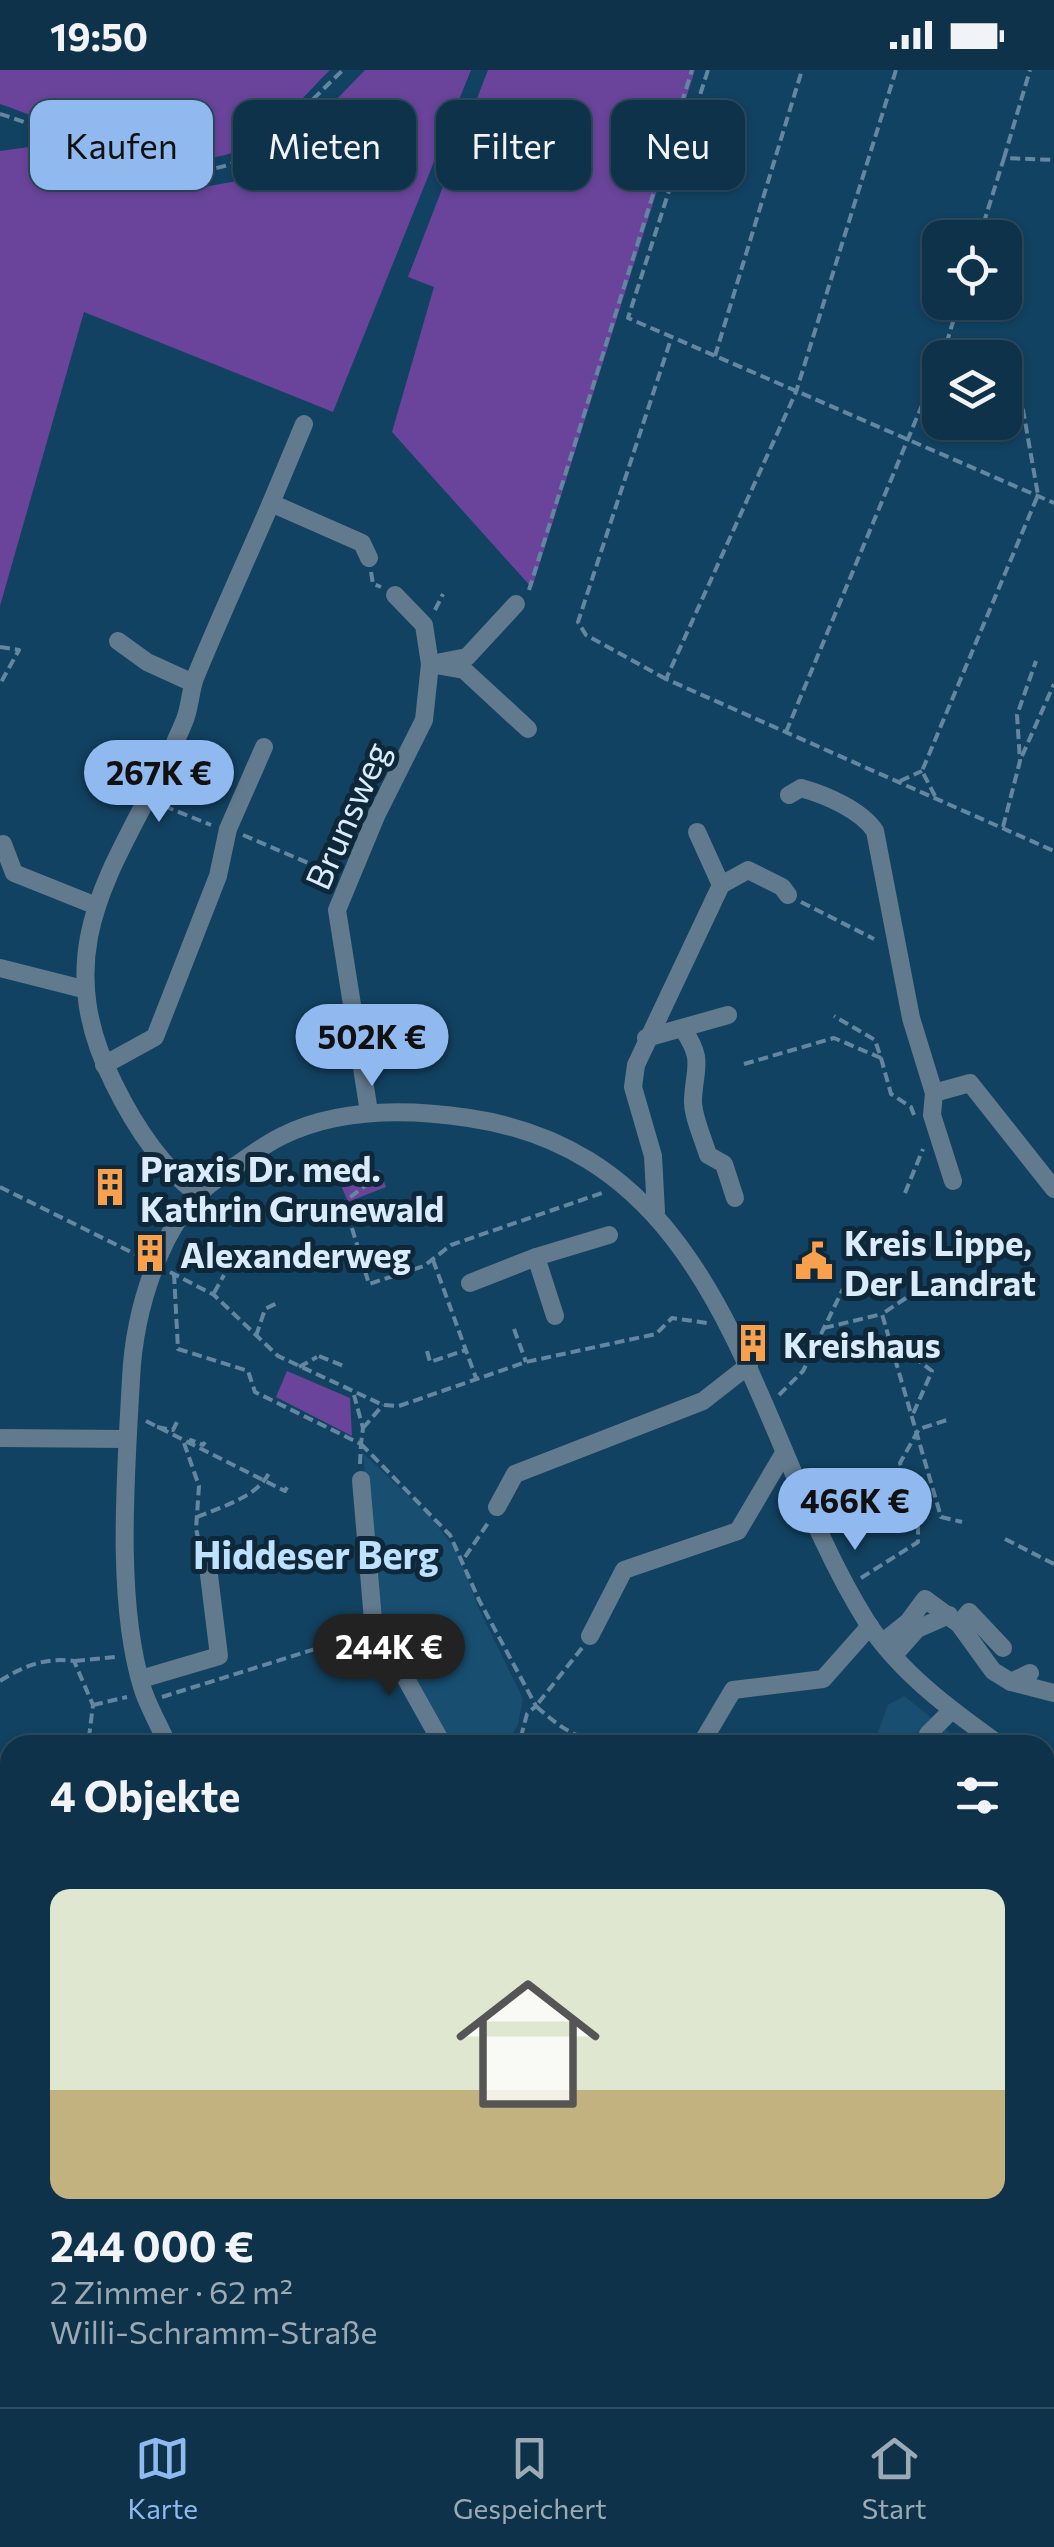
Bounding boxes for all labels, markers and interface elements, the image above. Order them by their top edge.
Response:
text: 19:50 [50,12,148,59]
chip: Kaufen [30,100,213,190]
chip: Mieten [233,100,416,190]
chip: Filter [436,100,591,190]
chip: Neu [611,100,745,190]
map controls [922,220,1022,440]
button: locate [922,220,1022,320]
button: layers [922,340,1022,440]
street label: Brunsweg [295,735,397,895]
pin: 267K € [78,740,240,825]
text: 267K € [106,752,212,792]
pin: 502K € [291,1004,453,1089]
text: 502K € [318,1016,426,1056]
place label: Praxis Dr. med. Kathrin Grunewald [140,1146,444,1229]
building icon: Praxis Dr. med. Kathrin Grunewald [89,1166,131,1208]
place label: Kreis Lippe, Der Landrat [844,1220,1036,1303]
building icon: Alexanderweg [129,1232,171,1274]
place label: Alexanderweg [180,1232,411,1275]
public building icon: Kreis Lippe, Der Landrat [793,1240,835,1282]
building icon: Kreishaus [732,1322,774,1364]
place label: Kreishaus [783,1322,941,1365]
pin: 466K € [774,1468,936,1553]
text: 466K € [800,1480,910,1520]
district label: Hiddeser Berg [193,1530,439,1577]
pin: 244K € [308,1614,470,1699]
text: 244K € [335,1626,443,1666]
icon: filters [950,1768,1005,1823]
text: 4 Objekte [50,1769,240,1821]
icon: home [438,1954,618,2134]
text: 244 000 € [50,2219,254,2271]
text: 2 Zimmer · 62 m² [50,2271,293,2311]
text: Willi-Schramm-Straße [50,2311,377,2351]
tab: Karte [127,2431,198,2525]
tab: Gespeichert [453,2431,607,2525]
tab: Start [862,2431,927,2525]

